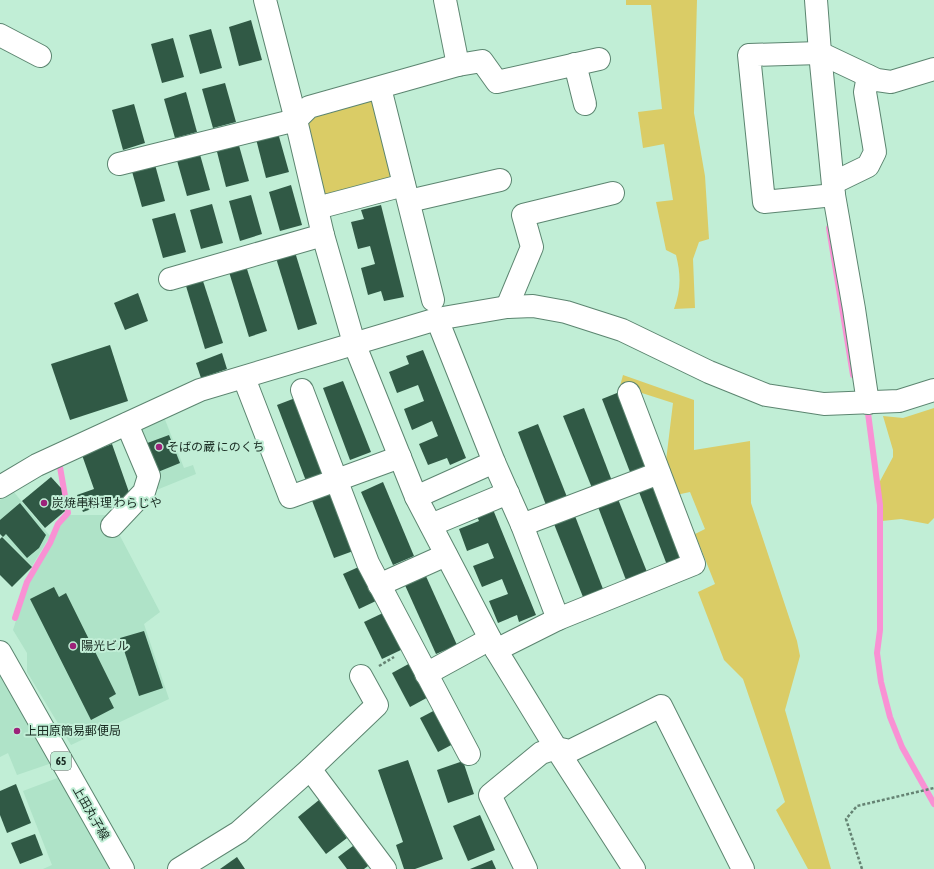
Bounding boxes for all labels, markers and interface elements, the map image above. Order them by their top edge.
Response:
place label: そばの蔵 にのくち [167,440,265,454]
marker: そばの蔵 にのくち [154,442,164,452]
place label: 炭焼串料理 わらじや [52,496,162,510]
marker: 炭焼串料理 わらじや [39,498,49,508]
place label: 陽光ビル [81,639,129,653]
marker: 陽光ビル [68,641,78,651]
place label: 上田原簡易郵便局 [25,724,121,738]
marker: 上田原簡易郵便局 [12,726,22,736]
road number: 65 [51,752,71,770]
street label: 上田丸子線 [70,784,112,842]

